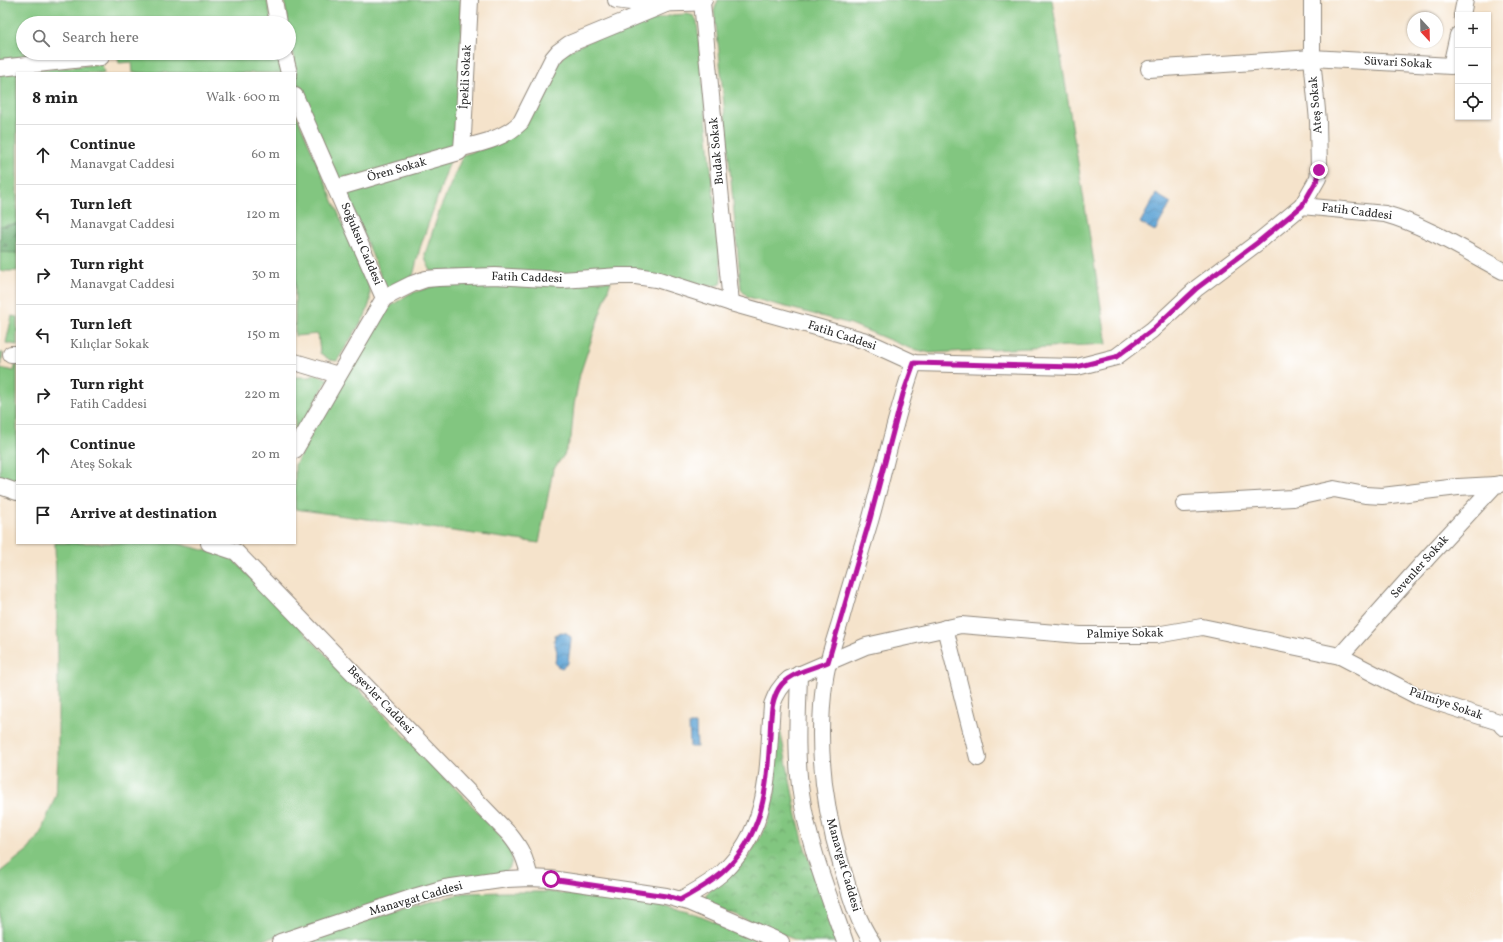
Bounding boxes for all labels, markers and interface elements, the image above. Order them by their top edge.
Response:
north arrow [1407,12,1443,48]
map controls [1455,12,1491,120]
button: + [1455,12,1491,48]
search box [16,16,296,60]
icon: search [30,27,52,49]
text: Search here [62,28,139,49]
street label: İpekli Sokak [456,44,476,110]
button: − [1455,48,1491,84]
street label: Süvari Sokak [1363,53,1433,73]
street label: Ateş Sokak [1305,75,1326,134]
button: locate [1455,84,1491,120]
text: 8 min [32,87,78,110]
text: Walk · 600 m [206,89,280,107]
street label: Budak Sokak [706,116,728,186]
text: Continue [70,135,135,156]
icon: ahead [32,144,54,166]
text: 60 m [252,146,280,164]
street label: Ören Sokak [365,153,429,186]
text: Manavgat Caddesi [70,156,175,174]
route end [1310,161,1328,179]
text: Turn left [70,195,132,216]
street label: Soğuksu Caddesi [336,200,386,288]
street label: Fatih Caddesi [1321,200,1394,224]
icon: left [32,204,54,226]
text: 120 m [246,206,280,224]
text: Manavgat Caddesi [70,216,175,234]
text: Turn right [70,255,144,276]
icon: right [32,264,54,286]
text: 30 m [252,266,280,284]
street label: Fatih Caddesi [491,269,563,287]
text: Manavgat Caddesi [70,276,175,294]
text: Turn left [70,315,132,336]
street label: Fatih Caddesi [806,317,879,355]
icon: left [32,324,54,346]
text: 150 m [247,326,280,344]
text: Kılıçlar Sokak [70,336,149,354]
text: Turn right [70,375,144,396]
icon: right [32,384,54,406]
text: 220 m [244,386,280,404]
text: Fatih Caddesi [70,396,147,414]
text: Continue [70,435,135,456]
icon: ahead [32,444,54,466]
text: 20 m [251,446,280,464]
text: Ateş Sokak [70,456,132,474]
icon: arrive [32,504,54,526]
text: Arrive at destination [70,504,217,525]
street label: Sevenler Sokak [1387,532,1453,602]
street label: Palmiye Sokak [1086,625,1164,643]
street label: Beşevler Caddesi [343,663,417,738]
street label: Palmiye Sokak [1407,684,1486,724]
street label: Manavgat Caddesi [822,816,864,914]
route start [542,870,560,888]
street label: Manavgat Caddesi [367,878,465,920]

